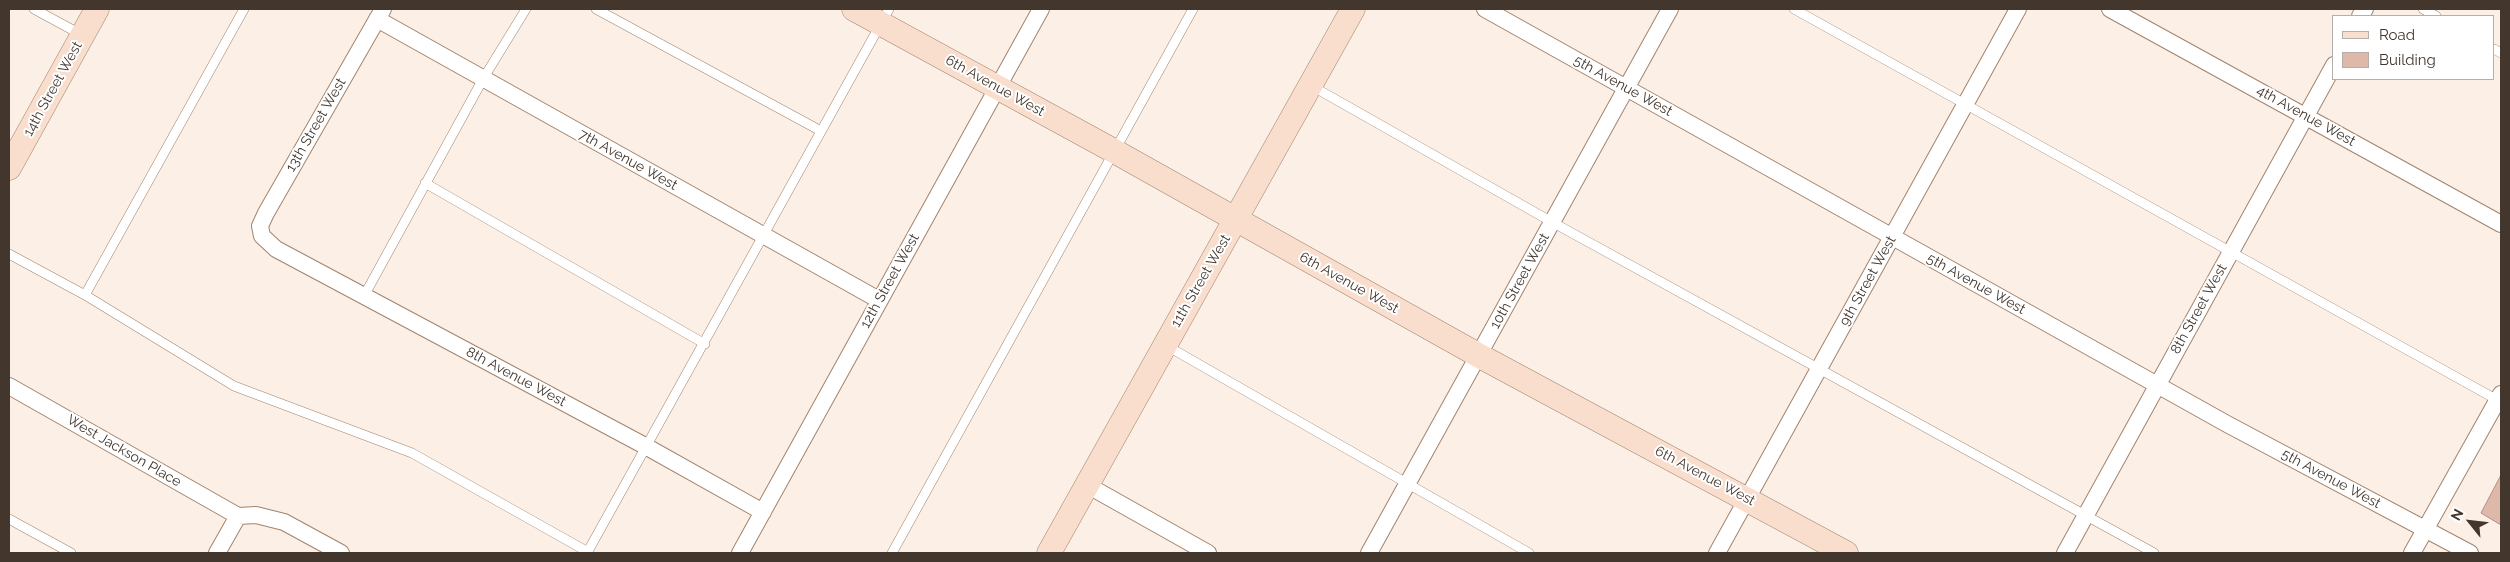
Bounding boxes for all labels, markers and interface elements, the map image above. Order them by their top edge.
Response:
legend [2332,15,2495,80]
text: Road [2379,26,2415,44]
street label: 14th Street West [20,39,86,139]
text: Building [2379,51,2436,69]
street label: 6th Avenue West [942,52,1048,120]
street label: 5th Avenue West [1571,52,1675,120]
street label: 13th Street West [282,75,350,175]
street label: 4th Avenue West [2254,82,2358,150]
street label: 7th Avenue West [576,126,680,194]
street label: 10th Street West [1487,230,1553,332]
street label: 12th Street West [857,231,923,331]
street label: 11th Street West [1168,232,1234,330]
street label: 9th Street West [1836,233,1900,329]
street label: 6th Avenue West [1296,249,1402,317]
street label: 5th Avenue West [1924,250,2028,318]
street label: 8th Street West [2167,261,2231,357]
street label: 8th Avenue West [463,344,569,410]
street label: West Jackson Place [64,411,184,491]
street label: 6th Avenue West [1652,443,1758,509]
street label: 5th Avenue West [2278,446,2384,512]
north arrow [2445,497,2495,547]
text: N [2447,506,2466,523]

